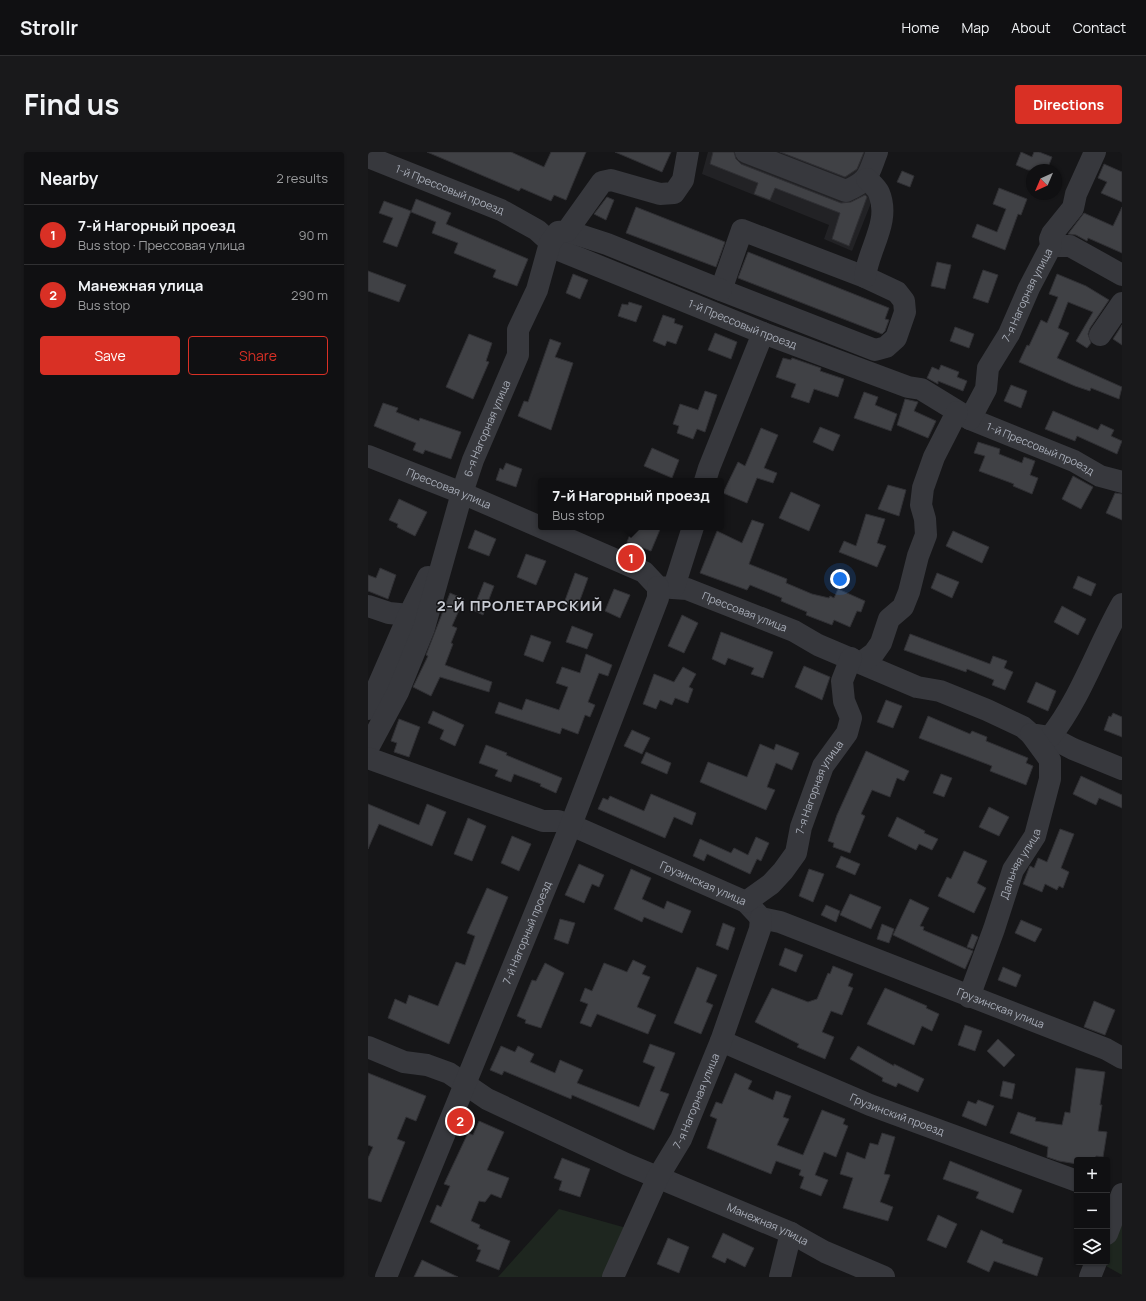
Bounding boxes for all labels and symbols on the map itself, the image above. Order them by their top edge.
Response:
street label: 1-й Прессовый проезд [393,161,507,218]
north arrow [1026,164,1062,200]
street label: 7-я Нагорная улица [998,245,1056,345]
street label: 1-й Прессовый проезд [686,295,799,352]
street label: 6-я Нагорная улица [460,378,513,479]
street label: 1-й Прессовый проезд [984,418,1097,478]
street label: Прессовая улица [404,464,494,512]
pin: 1 [618,543,644,573]
your location [830,569,850,589]
street label: Прессовая улица [700,588,790,635]
district label: 2-Й ПРОЛЕТАРСКИЙ [437,595,603,616]
street label: 7-я Нагорная улица [792,737,846,835]
street label: Дальняя улица [996,827,1044,901]
street label: Грузинская улица [658,857,749,908]
street label: 7-й Нагорный проезд [499,878,554,986]
street label: Грузинская улица [955,984,1047,1031]
street label: 7-я Нагорная улица [669,1051,722,1151]
street label: Грузинский проезд [848,1089,947,1139]
pin: 2 [447,1106,473,1136]
street label: Манежная улица [725,1199,811,1248]

